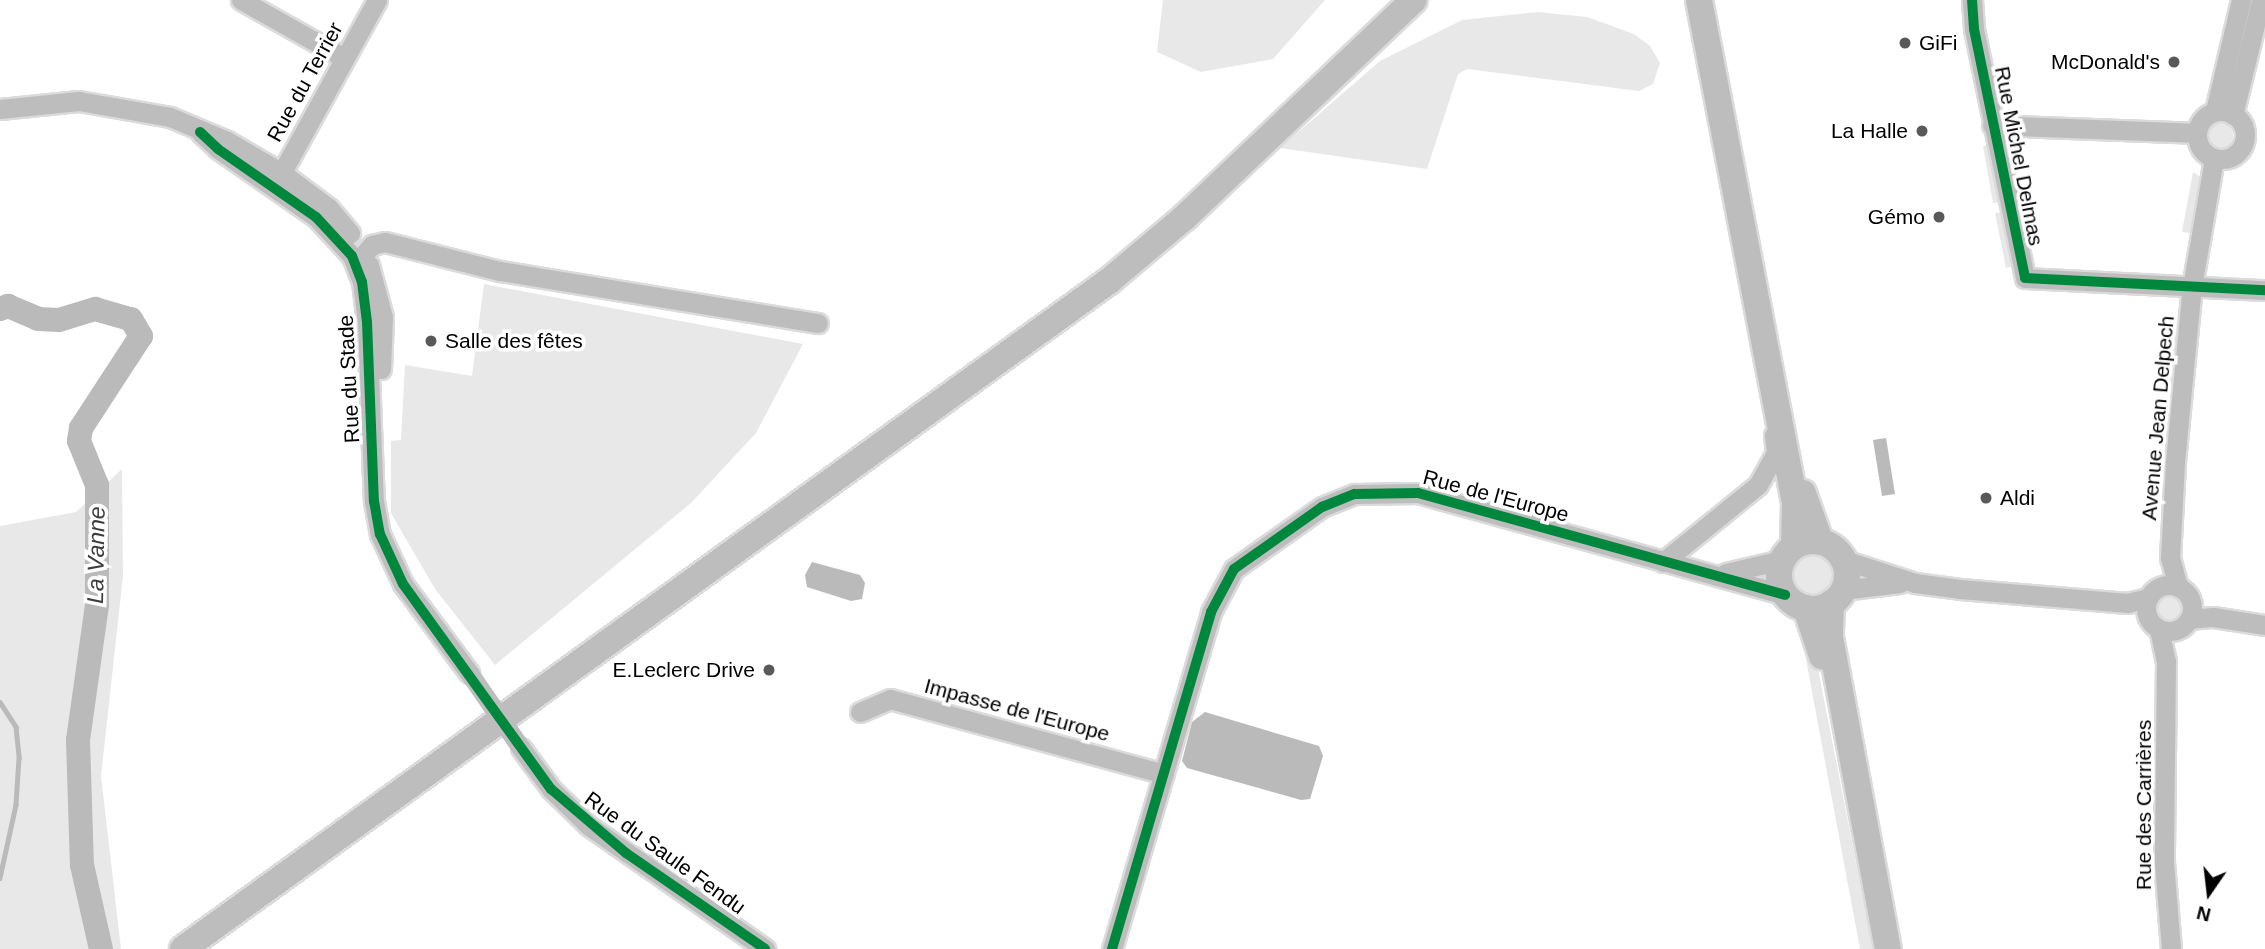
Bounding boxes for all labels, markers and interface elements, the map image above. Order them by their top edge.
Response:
street label: Rue du Terrier [262,18,348,146]
place label: GiFi [1919,30,1957,56]
marker: GiFi [1897,35,1913,51]
place label: McDonald's [2051,49,2160,75]
marker: McDonald's [2166,54,2182,70]
street label: Rue Michel Delmas [1989,64,2049,248]
place label: La Halle [1831,118,1908,144]
marker: La Halle [1914,123,1930,139]
place label: Gémo [1868,204,1925,230]
marker: Gémo [1931,209,1947,225]
street label: Rue du Stade [333,314,365,444]
street label: Avenue Jean Delpech [2137,315,2179,521]
place label: Salle des fêtes [445,328,583,354]
marker: Salle des fêtes [423,333,439,349]
street label: Rue de l'Europe [1420,464,1572,528]
place label: Aldi [2000,485,2035,511]
marker: Aldi [1978,490,1994,506]
water label: La Vanne [81,506,111,604]
place label: E.Leclerc Drive [613,657,755,683]
marker: E.Leclerc Drive [761,662,777,678]
street label: Impasse de l'Europe [922,673,1112,747]
street label: Rue des Carrières [2131,720,2157,890]
street label: Rue du Saule Fendu [580,786,750,920]
north arrow [2174,858,2244,928]
text: N [2195,902,2213,926]

